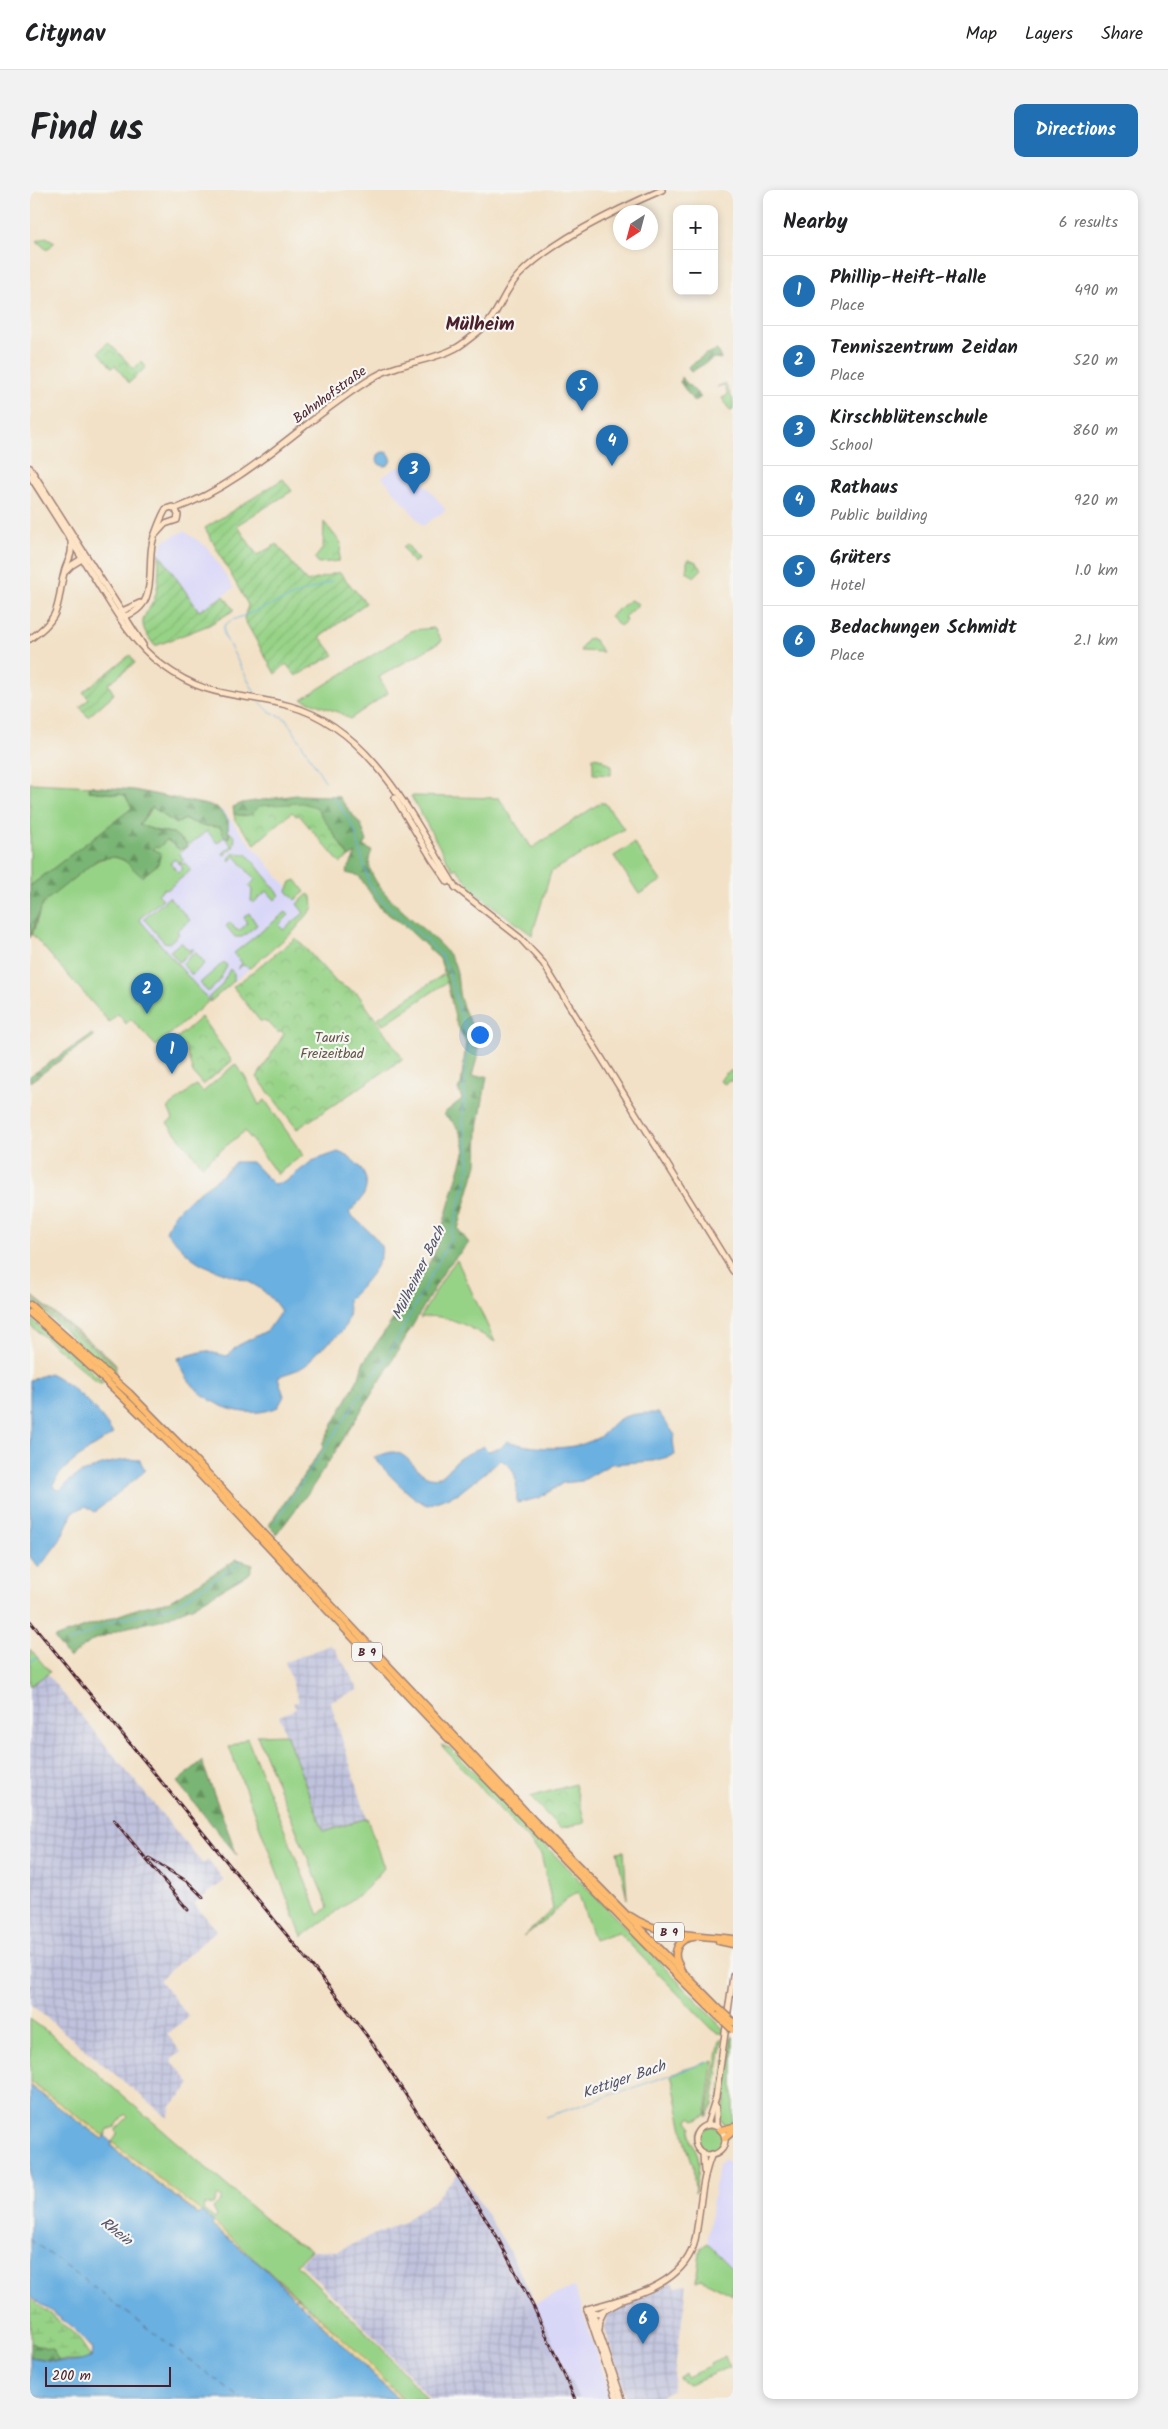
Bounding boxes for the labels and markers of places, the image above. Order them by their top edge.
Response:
pin: 5 [566,370,598,411]
pin: 4 [596,425,628,466]
pin: 3 [398,453,430,494]
pin: 2 [131,973,163,1014]
pin: 1 [156,1033,188,1074]
pin: 6 [627,2303,659,2344]

